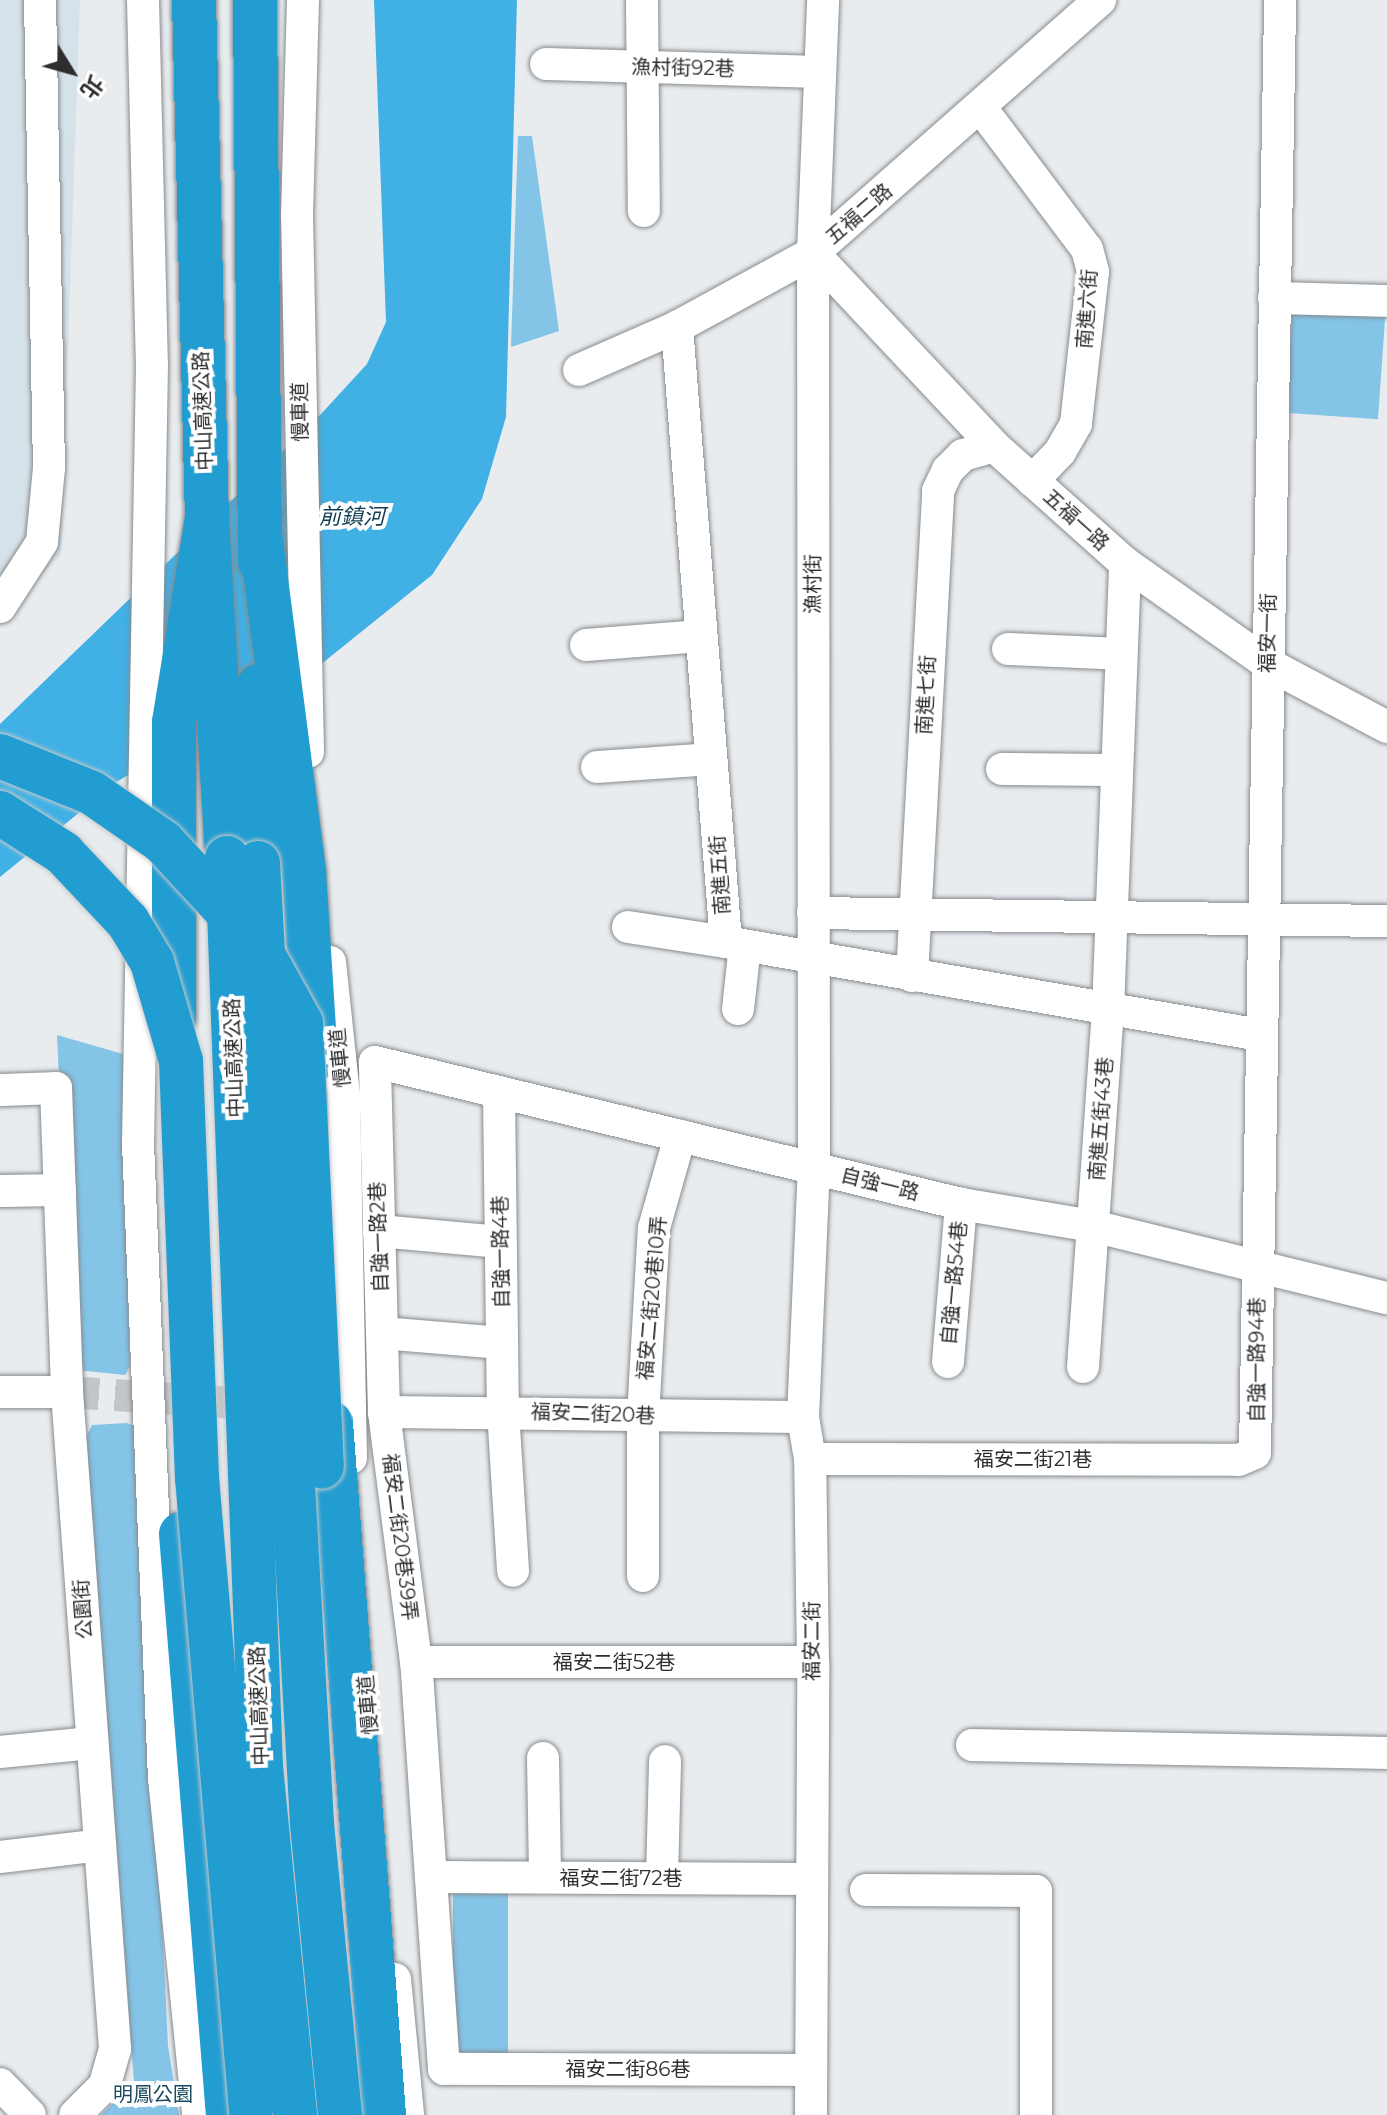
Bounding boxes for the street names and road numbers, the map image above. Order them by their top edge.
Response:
street label: 漁村街92巷 [631,55,735,81]
street label: 五福二路 [821,179,897,249]
street label: 南進六街 [1072,268,1102,350]
street label: 中山高速公路 [189,351,217,471]
street label: 慢車道 [287,382,313,442]
street label: 五福一路 [1038,484,1114,556]
street label: 漁村街 [801,554,825,614]
street label: 福安一街 [1255,593,1281,673]
street label: 南進七街 [912,654,940,736]
street label: 南進五街 [705,834,735,916]
street label: 中山高速公路 [220,998,248,1118]
street label: 慢車道 [325,1027,355,1089]
street label: 南進五街43巷 [1085,1056,1117,1182]
street label: 自強一路 [838,1163,922,1205]
street label: 自強一路2巷 [365,1181,393,1293]
street label: 自強一路4巷 [488,1195,514,1309]
street label: 福安二街20巷10弄 [633,1215,671,1381]
street label: 自強一路54巷 [937,1220,971,1346]
street label: 自強一路94巷 [1245,1297,1269,1423]
street label: 福安二街20巷 [530,1400,656,1428]
street label: 福安二街21巷 [974,1447,1092,1471]
street label: 福安二街20巷39弄 [378,1452,422,1622]
street label: 公園街 [69,1578,97,1640]
street label: 福安二街 [800,1601,824,1681]
street label: 中山高速公路 [245,1646,273,1766]
street label: 福安二街52巷 [553,1650,675,1674]
street label: 慢車道 [353,1674,383,1736]
street label: 福安二街72巷 [559,1866,683,1890]
street label: 福安二街86巷 [566,2057,690,2081]

